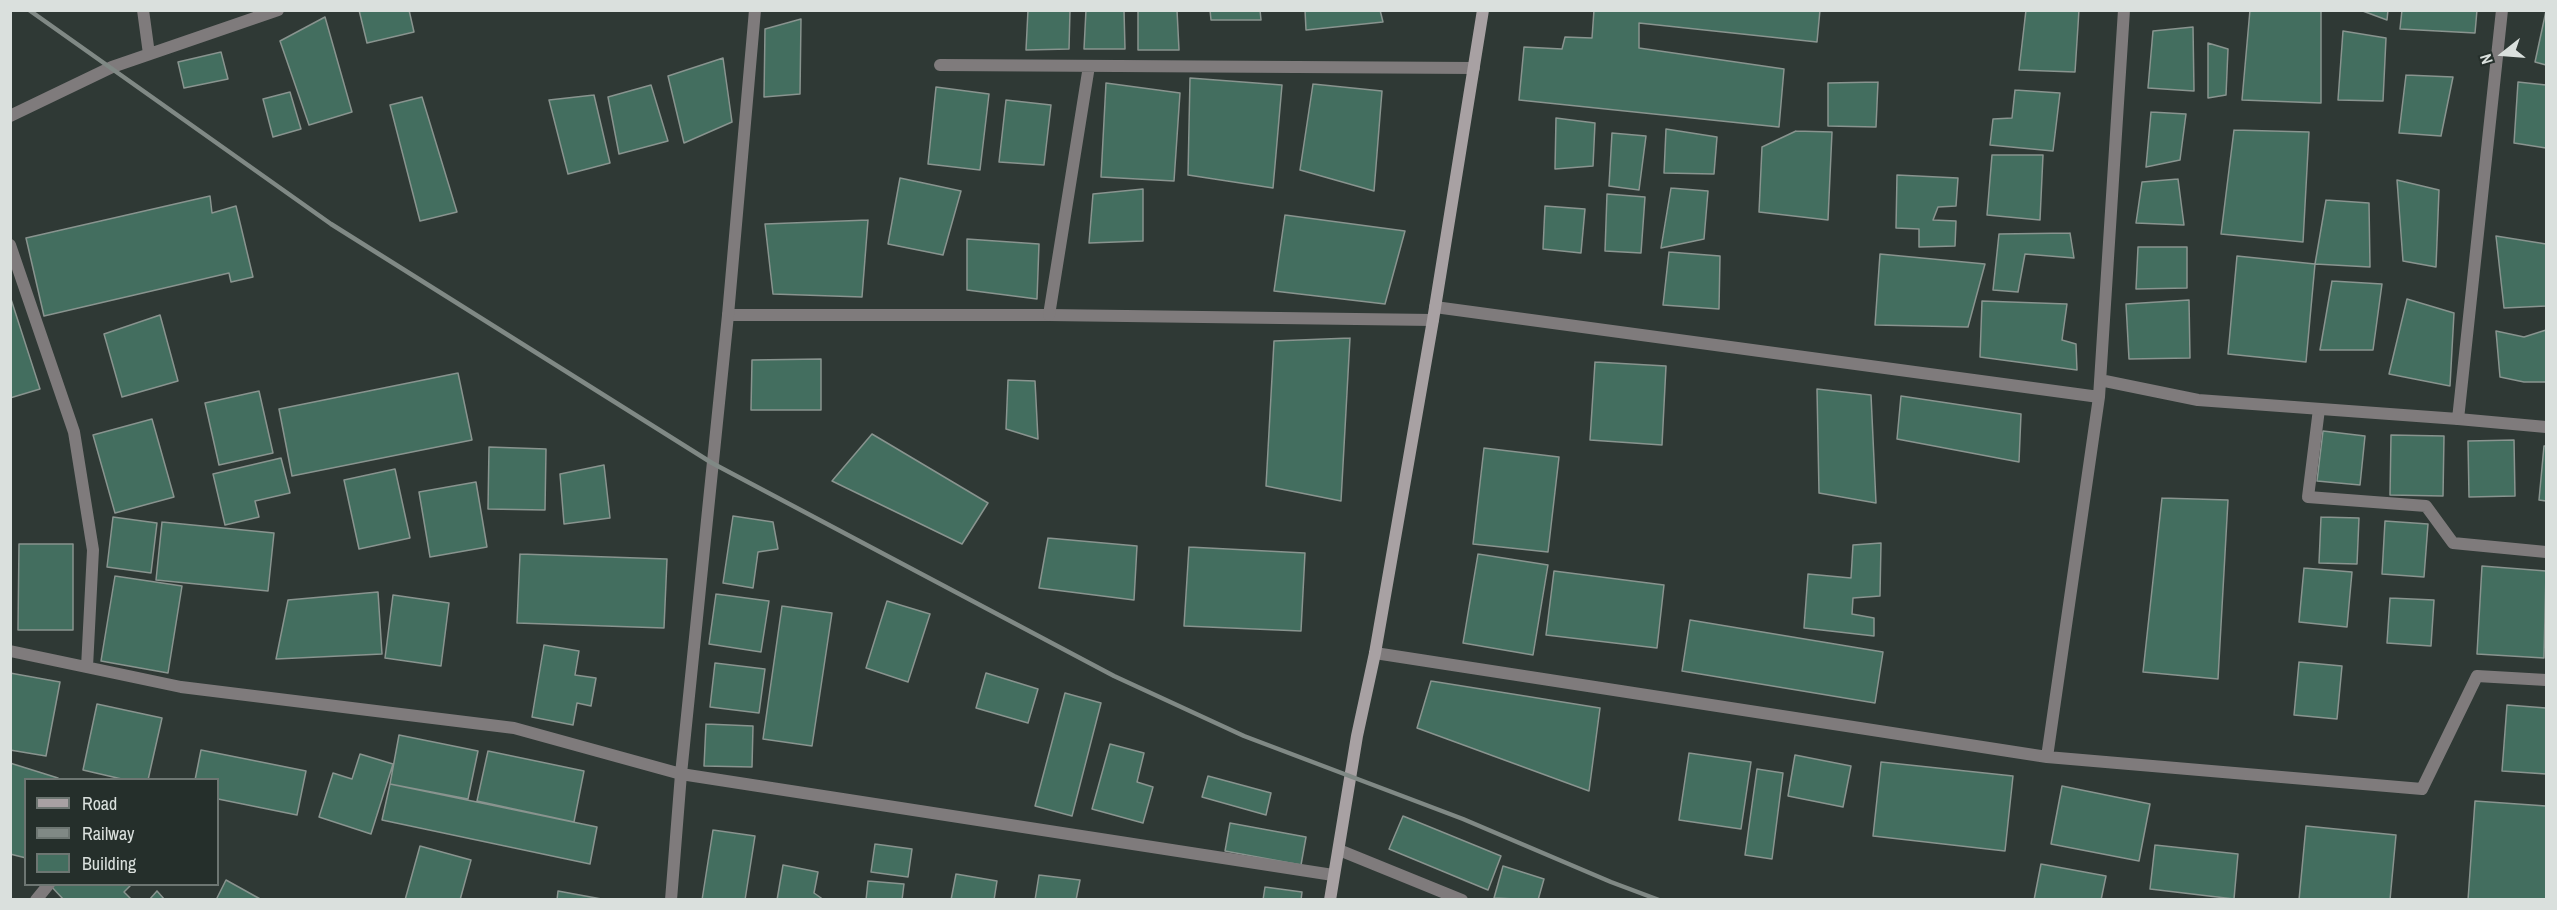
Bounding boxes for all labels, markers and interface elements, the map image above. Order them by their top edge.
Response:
north arrow [2473,24,2533,84]
text: N [2474,52,2498,67]
legend [24,778,219,886]
text: Road [82,791,117,816]
text: Railway [82,821,135,846]
text: Building [82,851,136,876]

